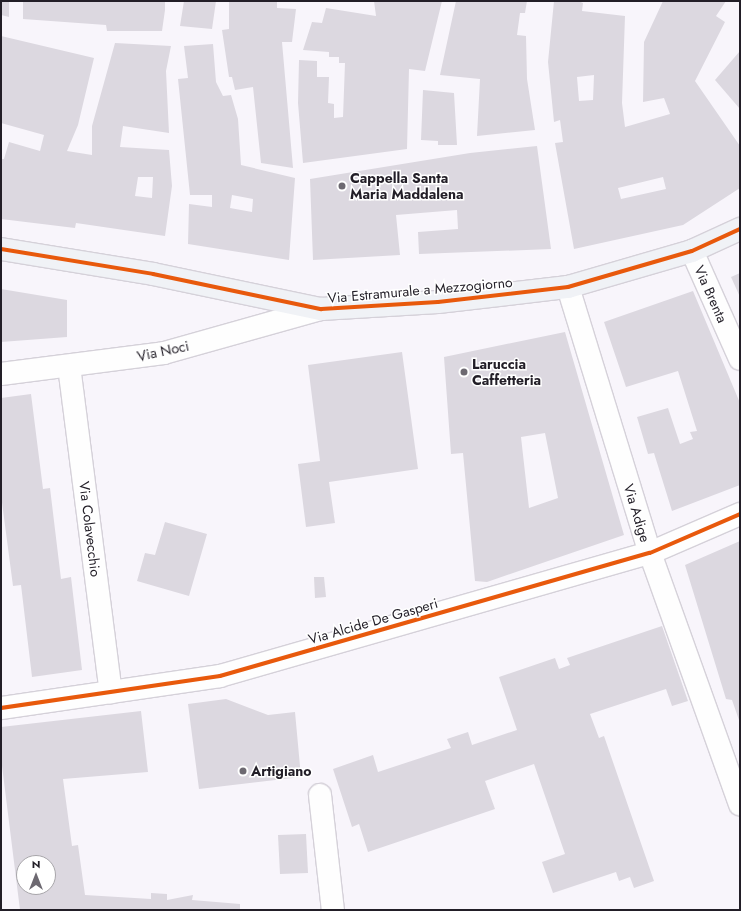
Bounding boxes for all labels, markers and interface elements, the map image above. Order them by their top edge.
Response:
place label: Cappella Santa Maria Maddalena [350,170,464,202]
marker: Cappella Santa Maria Maddalena [337,181,347,191]
street label: Via Brenta [691,263,731,325]
street label: Via Estramurale a Mezzogiorno [327,274,513,306]
street label: Via Noci [136,337,190,365]
place label: Laruccia Caffetteria [472,356,541,388]
marker: Laruccia Caffetteria [459,367,469,377]
street label: Via Colavecchio [76,480,104,578]
street label: Via Adige [620,482,654,544]
street label: Via Alcide De Gasperi [306,594,440,648]
place label: Artigiano [251,763,312,779]
marker: Artigiano [238,766,248,776]
north arrow [16,855,56,895]
text: N [32,856,40,872]

